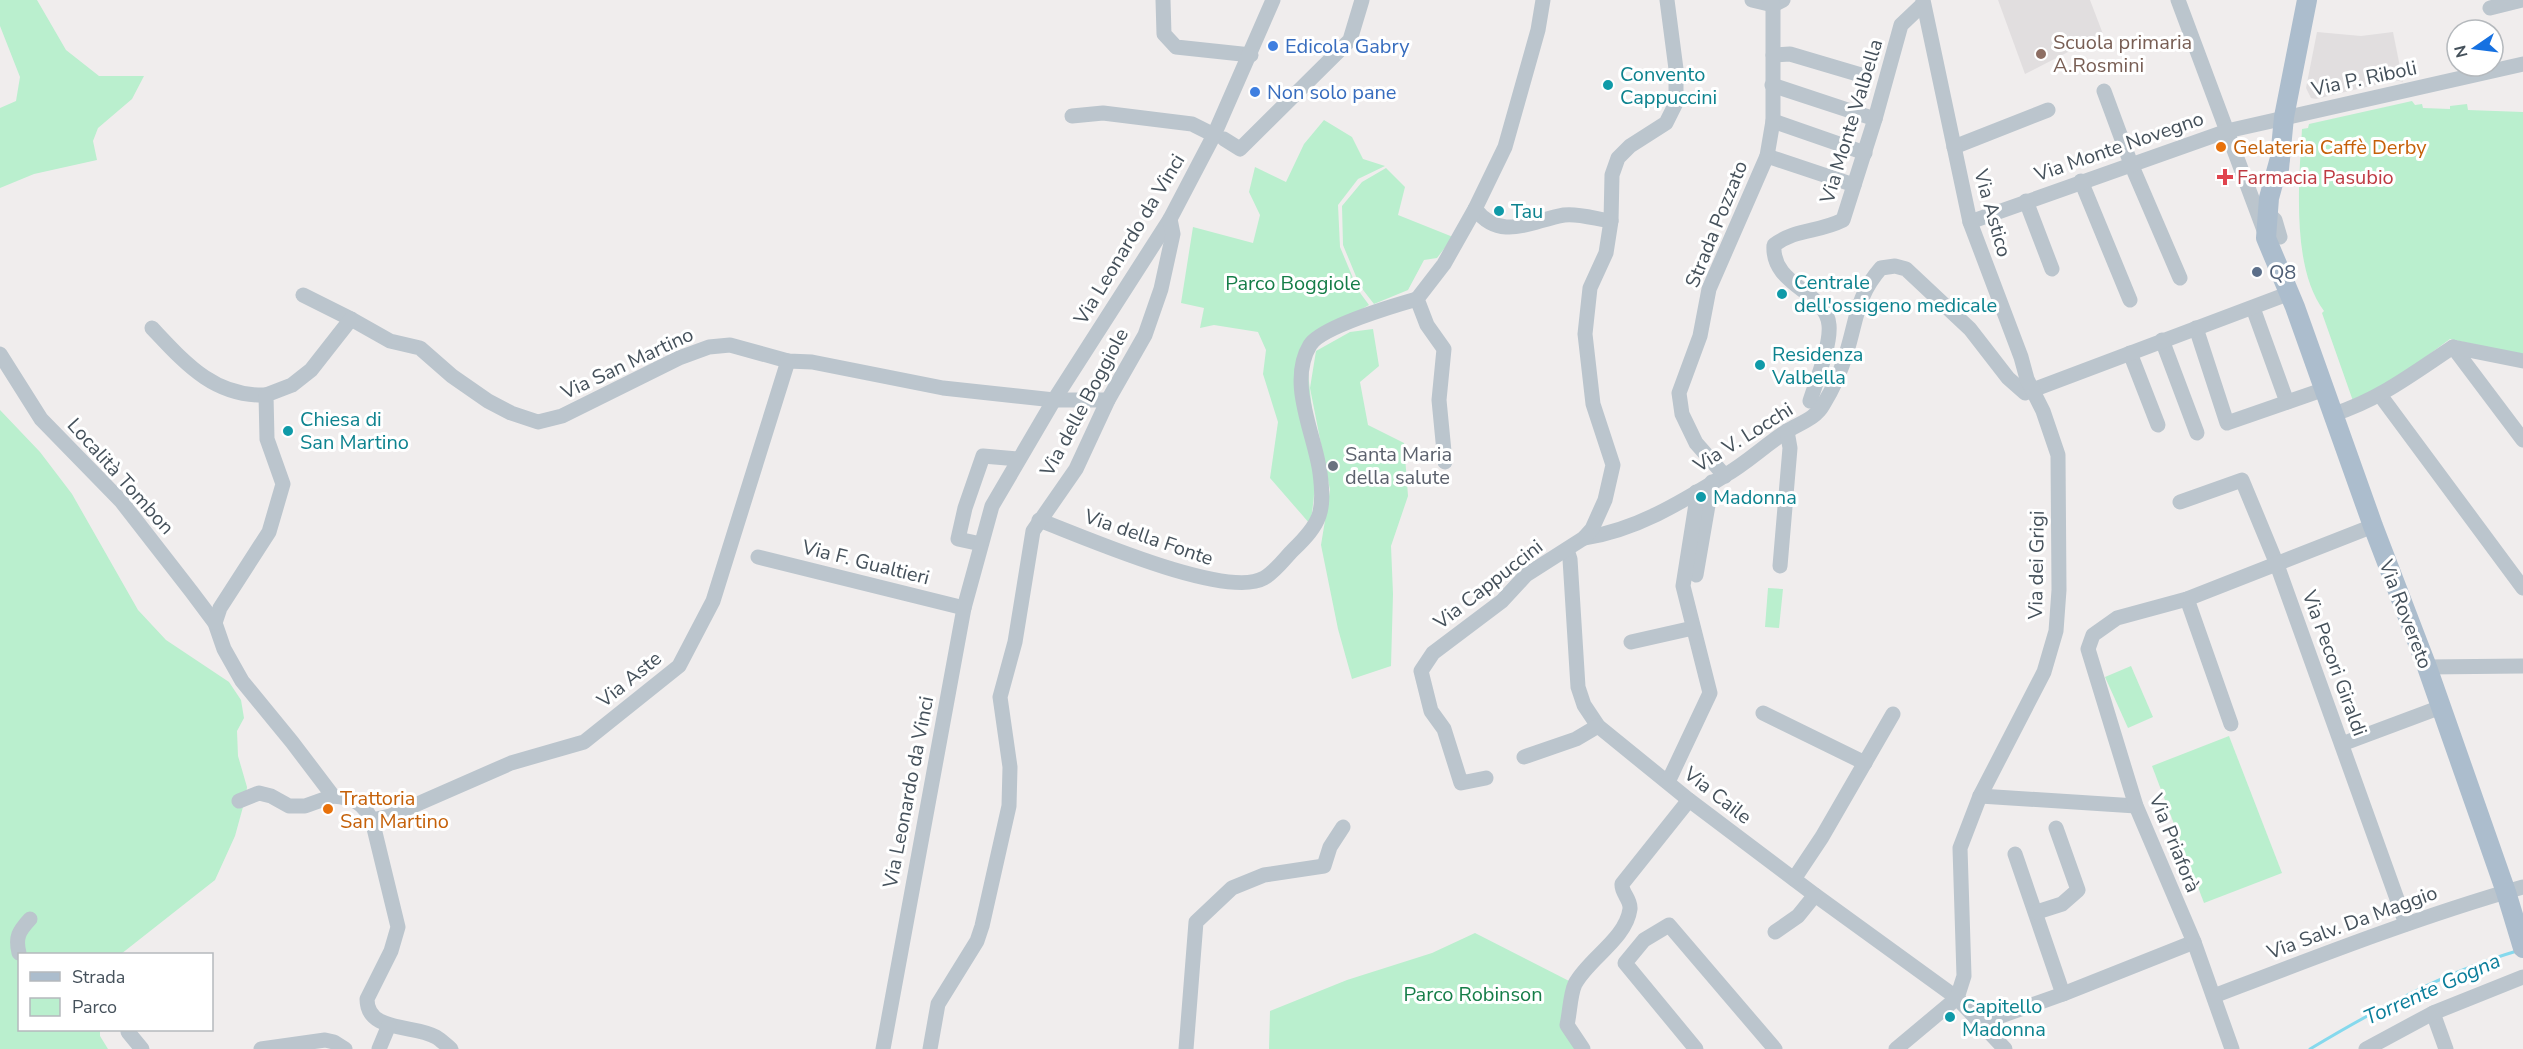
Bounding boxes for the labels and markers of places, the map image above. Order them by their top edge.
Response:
place label: Scuola primaria A.Rosmini [2053,29,2192,79]
place label: Edicola Gabry [1285,33,1410,60]
marker: Edicola Gabry [1266,39,1280,53]
marker: Scuola primaria A.Rosmini [2034,47,2048,61]
place label: Convento Cappuccini [1620,61,1717,111]
marker: Convento Cappuccini [1601,78,1615,92]
place label: Non solo pane [1267,79,1397,106]
marker: Non solo pane [1248,85,1262,99]
place label: Gelateria Caffè Derby [2233,134,2427,161]
marker: Gelateria Caffè Derby [2214,140,2228,154]
place label: Farmacia Pasubio [2237,164,2394,191]
marker: Farmacia Pasubio [2218,170,2232,184]
place label: Tau [1511,198,1543,225]
marker: Tau [1492,204,1506,218]
place label: Q8 [2269,259,2296,286]
marker: Q8 [2250,265,2264,279]
place label: Centrale dell'ossigeno medicale [1794,269,1997,319]
marker: Centrale dell'ossigeno medicale [1775,287,1789,301]
place label: Residenza Valbella [1771,341,1863,391]
marker: Residenza Valbella [1753,358,1767,372]
place label: Chiesa di San Martino [300,406,409,456]
marker: Chiesa di San Martino [281,424,295,438]
place label: Santa Maria della salute [1345,441,1452,491]
marker: Santa Maria della salute [1326,459,1340,473]
place label: Madonna [1713,484,1797,511]
marker: Madonna [1694,490,1708,504]
place label: Trattoria San Martino [340,785,449,835]
marker: Trattoria San Martino [321,802,335,816]
place label: Capitello Madonna [1962,993,2046,1043]
marker: Capitello Madonna [1943,1010,1957,1024]

